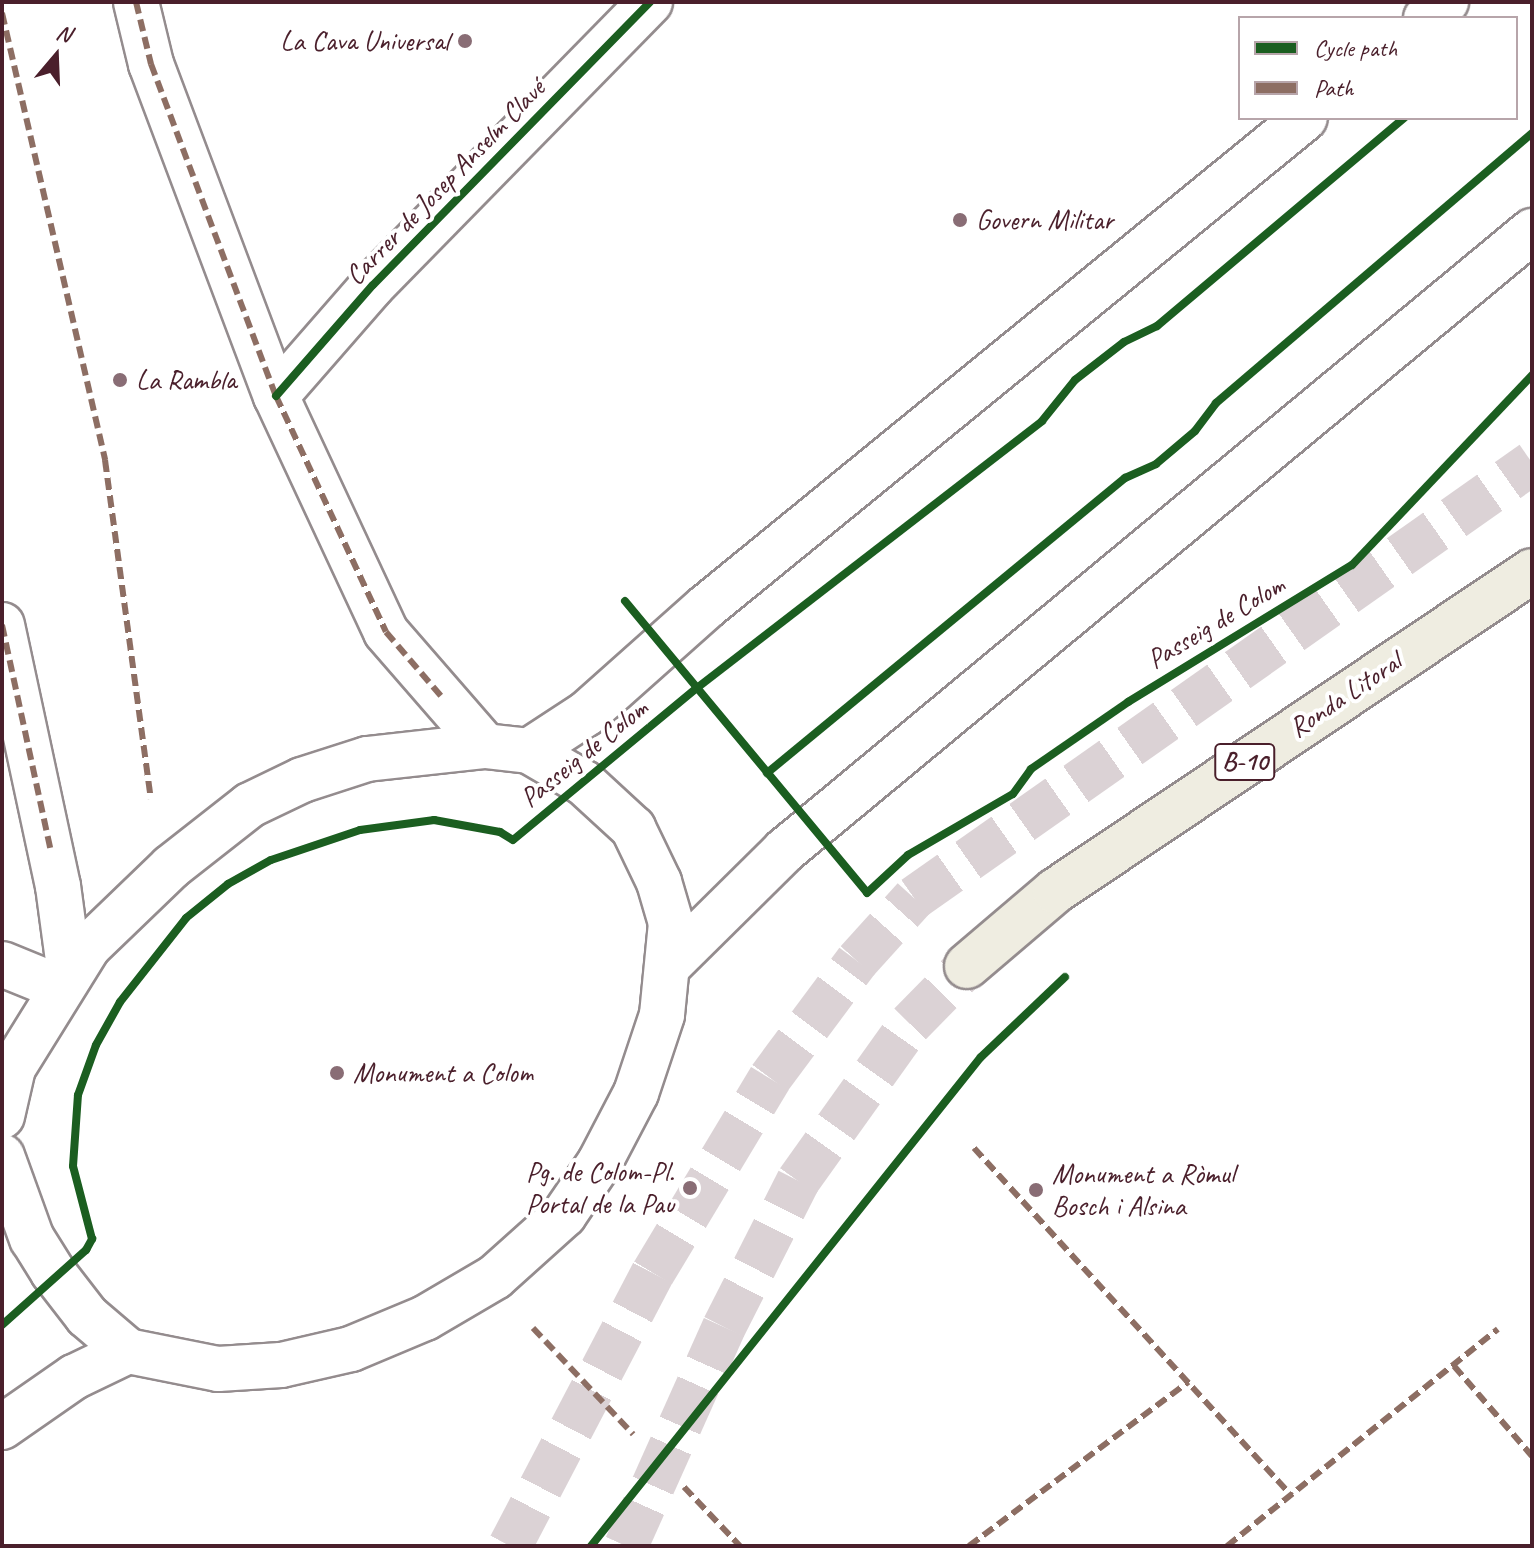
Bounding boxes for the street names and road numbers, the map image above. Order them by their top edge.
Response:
street label: Carrer de Josep Anselm Clavé [338,72,552,292]
street label: Passeig de Colom [1140,567,1292,677]
street label: Ronda Litoral [1282,645,1408,745]
street label: Passeig de Colom [513,691,655,815]
road number: B-10 [1213,740,1277,784]

